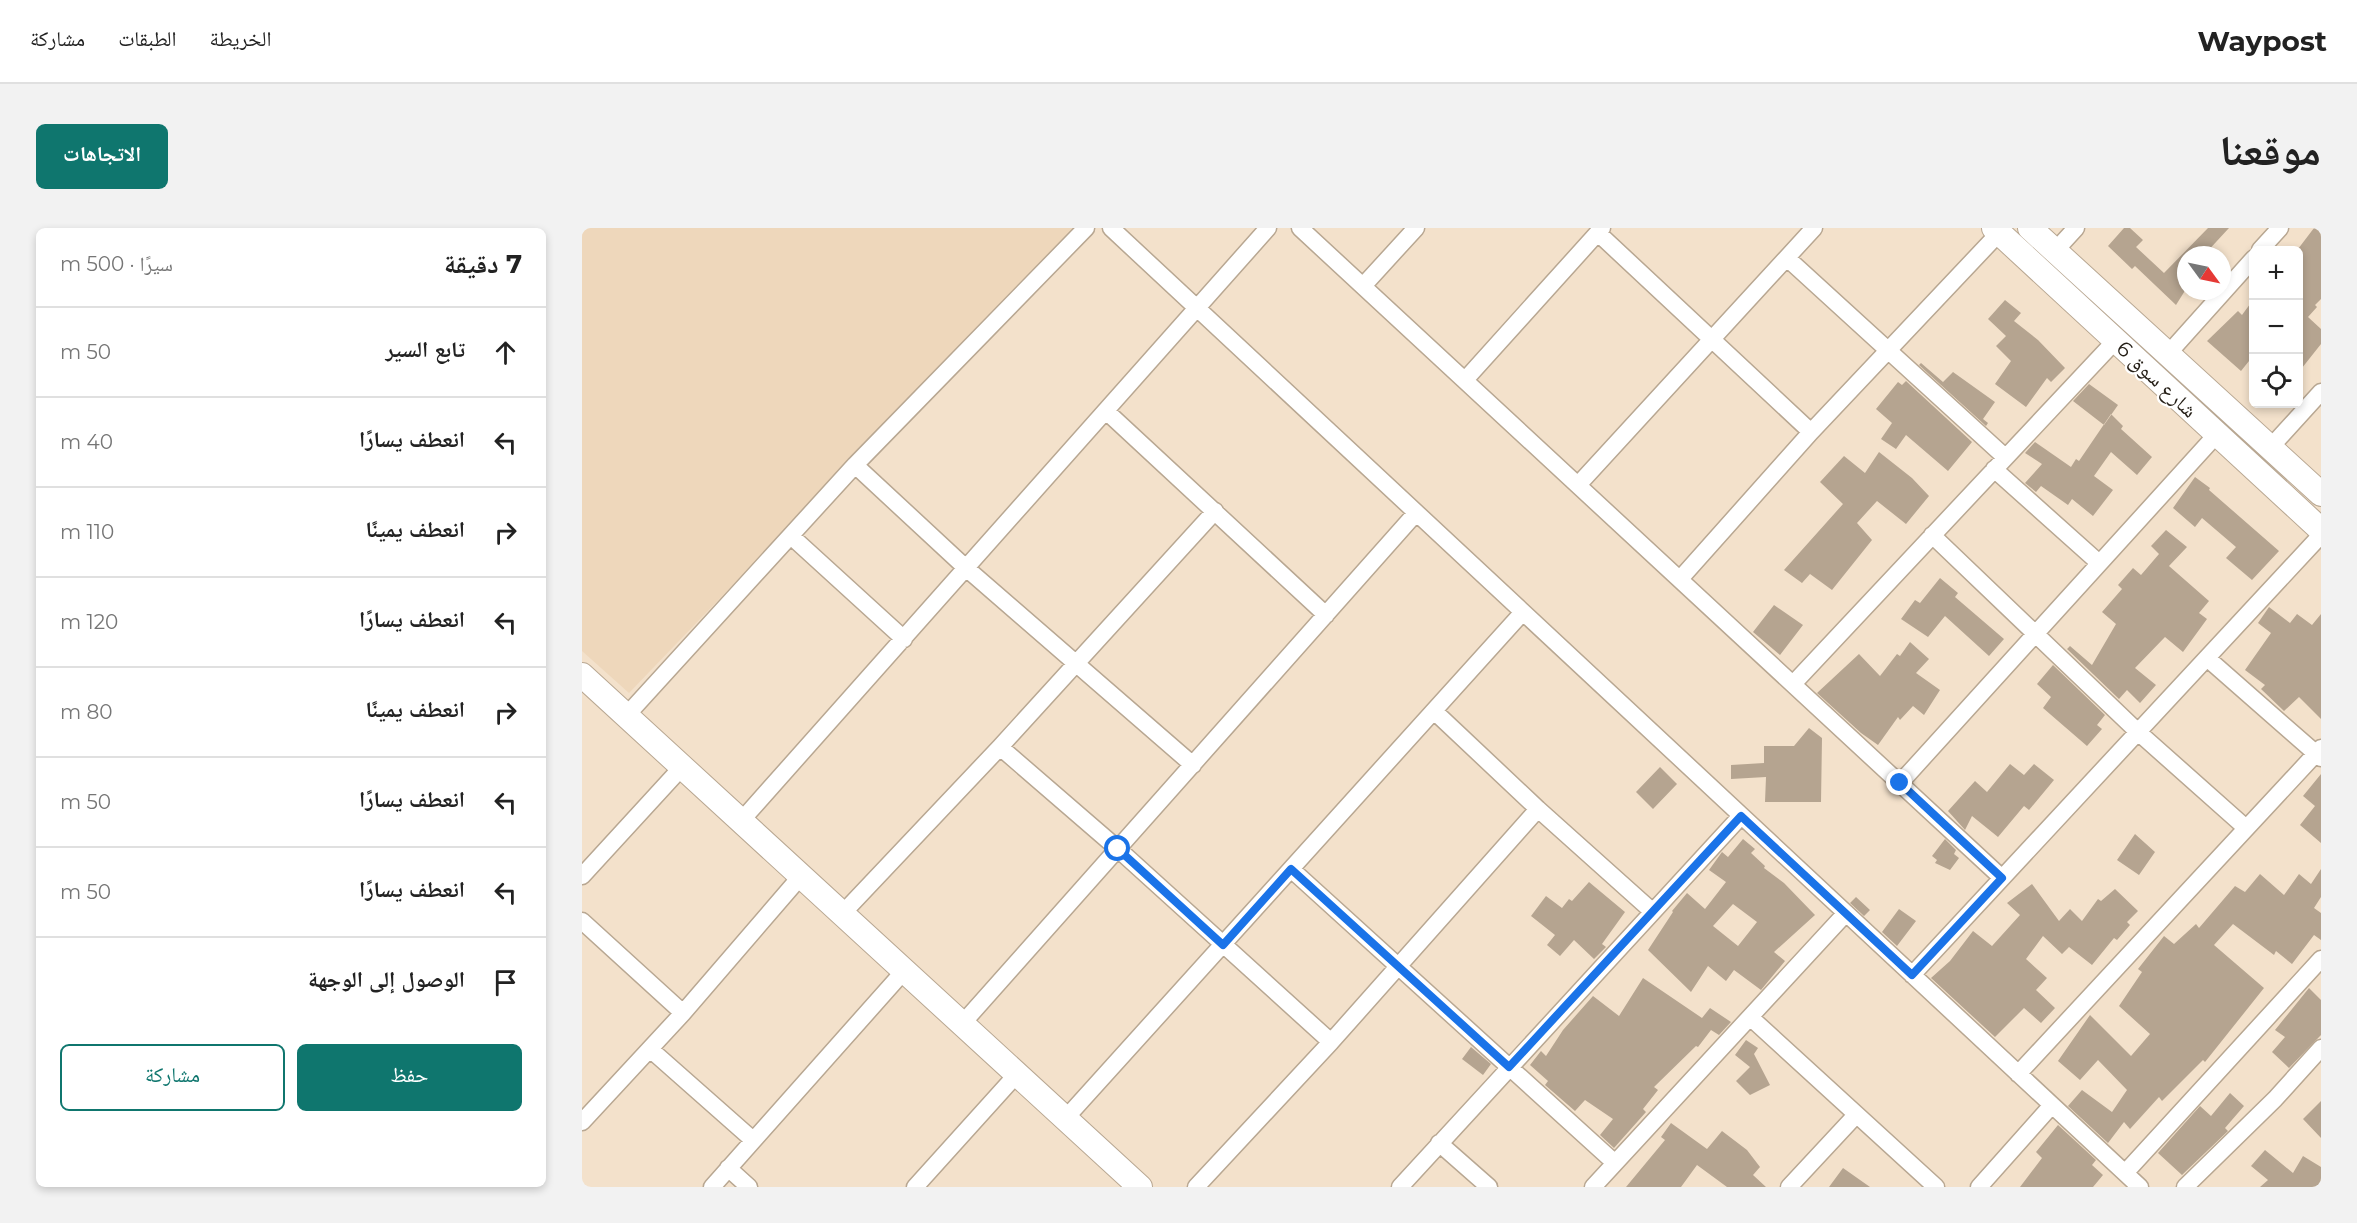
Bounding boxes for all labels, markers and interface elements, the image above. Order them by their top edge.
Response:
text: Waypost [2198,24,2327,58]
text: مشاركة [30,26,85,51]
text: الطبقات [118,26,177,51]
text: الخريطة [210,26,271,51]
button: الاتجاهات [36,124,168,189]
text: موقعنا [2220,124,2321,176]
north arrow [2177,246,2231,300]
map controls [2249,246,2303,408]
button: + [2249,246,2303,300]
text: 7 دقيقة [444,248,522,280]
text: سيرًا · 500 m [60,252,173,276]
button: − [2249,300,2303,354]
street label: شارع سوق 6 [2111,335,2202,423]
text: تابع السير [385,336,465,363]
icon: ahead [489,336,522,369]
text: 50 m [60,340,111,364]
button: locate [2249,354,2303,408]
text: انعطف يسارًا [359,426,465,453]
icon: left [489,426,522,459]
text: 40 m [60,430,113,454]
text: انعطف يمينًا [365,516,465,543]
icon: right [489,516,522,549]
text: 110 m [60,520,114,544]
text: انعطف يسارًا [359,606,465,633]
icon: left [489,606,522,639]
text: 120 m [60,610,118,634]
text: انعطف يمينًا [365,696,465,723]
icon: right [489,696,522,729]
text: 80 m [60,700,112,724]
route end [1886,769,1912,795]
text: انعطف يسارًا [359,786,465,813]
icon: left [489,786,522,819]
text: 50 m [60,790,111,814]
route start [1104,835,1130,861]
text: انعطف يسارًا [359,876,465,903]
icon: left [489,876,522,909]
text: 50 m [60,880,111,904]
text: الوصول إلى الوجهة [308,966,465,993]
icon: arrive [489,966,522,999]
button: مشاركة [60,1044,285,1111]
button: حفظ [297,1044,522,1111]

